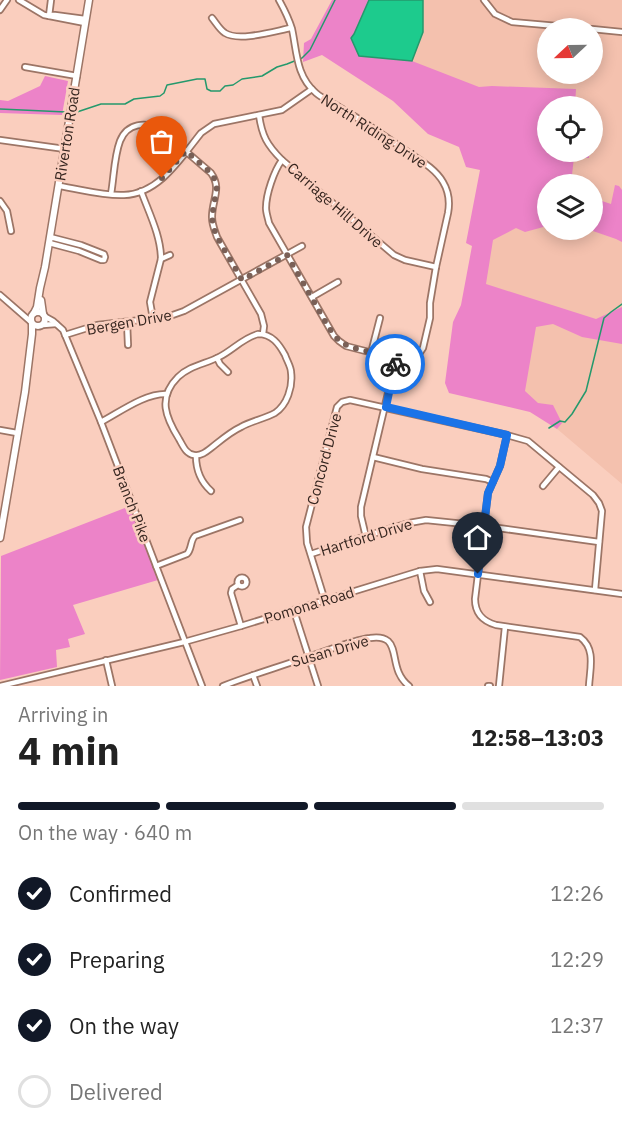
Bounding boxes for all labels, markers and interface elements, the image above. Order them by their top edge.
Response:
north arrow [537,18,603,84]
map controls [537,18,603,240]
street label: Riverton Road [50,86,84,182]
street label: North Riding Drive [317,90,431,172]
button: locate [537,96,603,162]
pin [136,116,187,178]
icon: bag [145,125,178,158]
street label: Carriage Hill Drive [283,158,387,252]
button: layers [537,174,603,240]
street label: Bergen Drive [85,305,173,339]
courier [365,334,425,394]
icon: bike [379,348,412,381]
street label: Concord Drive [303,411,345,507]
street label: Branch Pike [109,463,155,545]
pin [452,512,503,574]
street label: Hartford Drive [318,514,414,560]
icon: home [461,521,494,554]
street label: Pomona Road [262,582,356,628]
street label: Susan Drive [289,631,371,671]
text: Arriving in [18,701,108,728]
text: 12:58–13:03 [471,723,604,752]
text: 4 min [18,725,120,776]
text: On the way · 640 m [18,819,192,846]
icon: check [18,877,51,910]
text: Confirmed [69,879,172,908]
text: 12:26 [550,880,604,907]
icon: check [18,943,51,976]
text: Preparing [69,945,164,974]
text: 12:29 [550,946,604,973]
icon: check [18,1009,51,1042]
text: On the way [69,1011,179,1040]
text: 12:37 [550,1012,604,1039]
text: Delivered [69,1077,163,1106]

